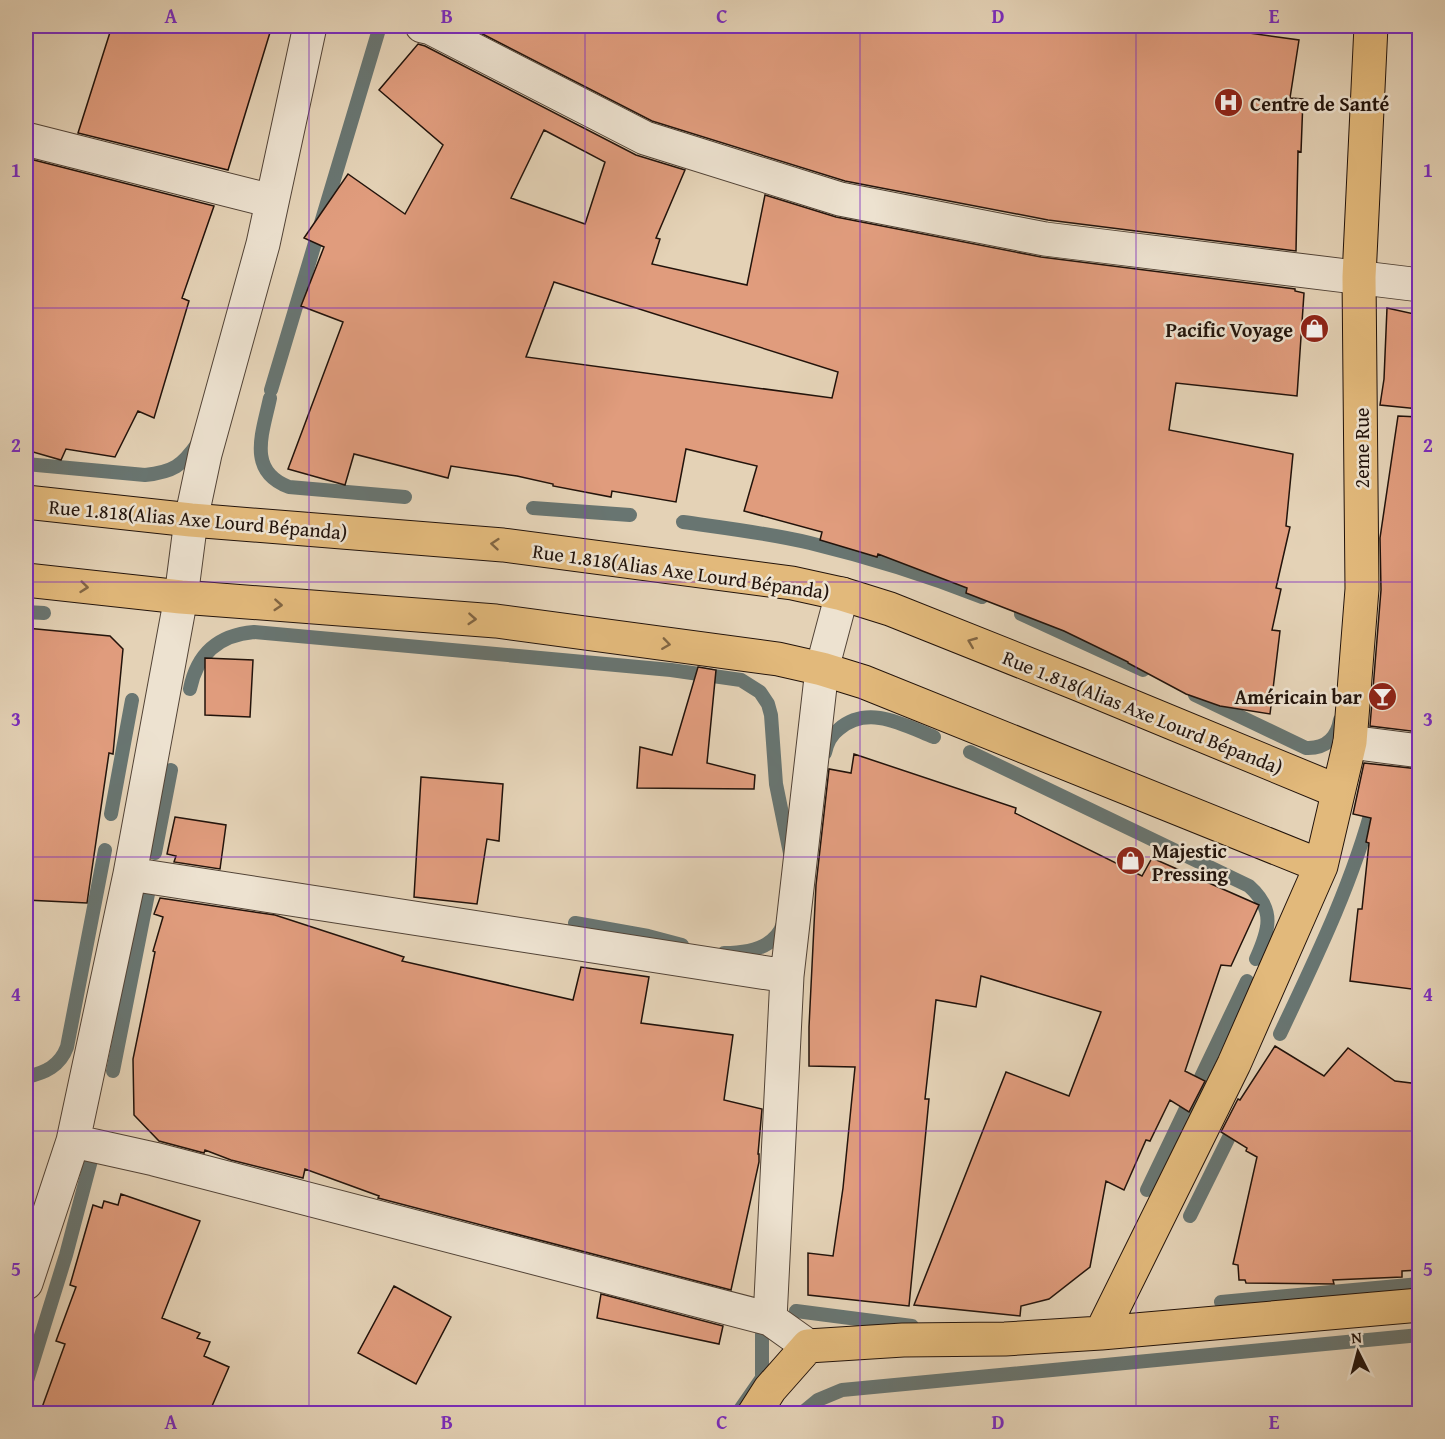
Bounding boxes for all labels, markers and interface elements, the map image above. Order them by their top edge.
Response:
text: A [165,1,178,30]
text: B [441,1,453,30]
text: C [716,1,728,30]
text: D [991,1,1005,30]
text: E [1269,1,1280,30]
hospital icon: Centre de Santé [1213,87,1245,119]
place label: Centre de Santé [1250,89,1389,118]
text: 1 [11,155,21,184]
text: 1 [1423,155,1433,184]
shop icon: Pacific Voyage [1298,313,1330,345]
place label: Pacific Voyage [1165,315,1293,344]
street label: 2eme Rue [1347,408,1376,488]
text: 2 [11,430,21,459]
text: 2 [1423,430,1433,459]
street label: Rue 1.818(Alias Axe Lourd Bépanda) [48,492,348,546]
street label: Rue 1.818(Alias Axe Lourd Bépanda) [531,536,831,606]
one-way arrow [491,538,500,551]
one-way arrow [79,580,88,593]
one-way arrow [273,598,282,611]
one-way arrow [468,613,477,626]
one-way arrow [661,637,670,650]
one-way arrow [967,637,978,649]
street label: Rue 1.818(Alias Axe Lourd Bépanda) [999,642,1287,782]
bar icon: Américain bar [1367,680,1399,712]
place label: Américain bar [1235,682,1362,711]
text: 3 [11,704,21,733]
text: 3 [1423,704,1433,733]
place label: Majestic Pressing [1152,836,1229,888]
shop icon: Majestic Pressing [1115,845,1147,877]
text: 4 [11,979,21,1008]
text: 4 [1423,979,1433,1008]
text: 5 [11,1254,21,1283]
text: 5 [1423,1254,1433,1283]
north arrow [1328,1322,1388,1382]
text: N [1350,1325,1363,1350]
text: A [165,1407,178,1436]
text: B [441,1407,453,1436]
text: C [716,1407,728,1436]
text: D [991,1407,1005,1436]
text: E [1269,1407,1280,1436]

